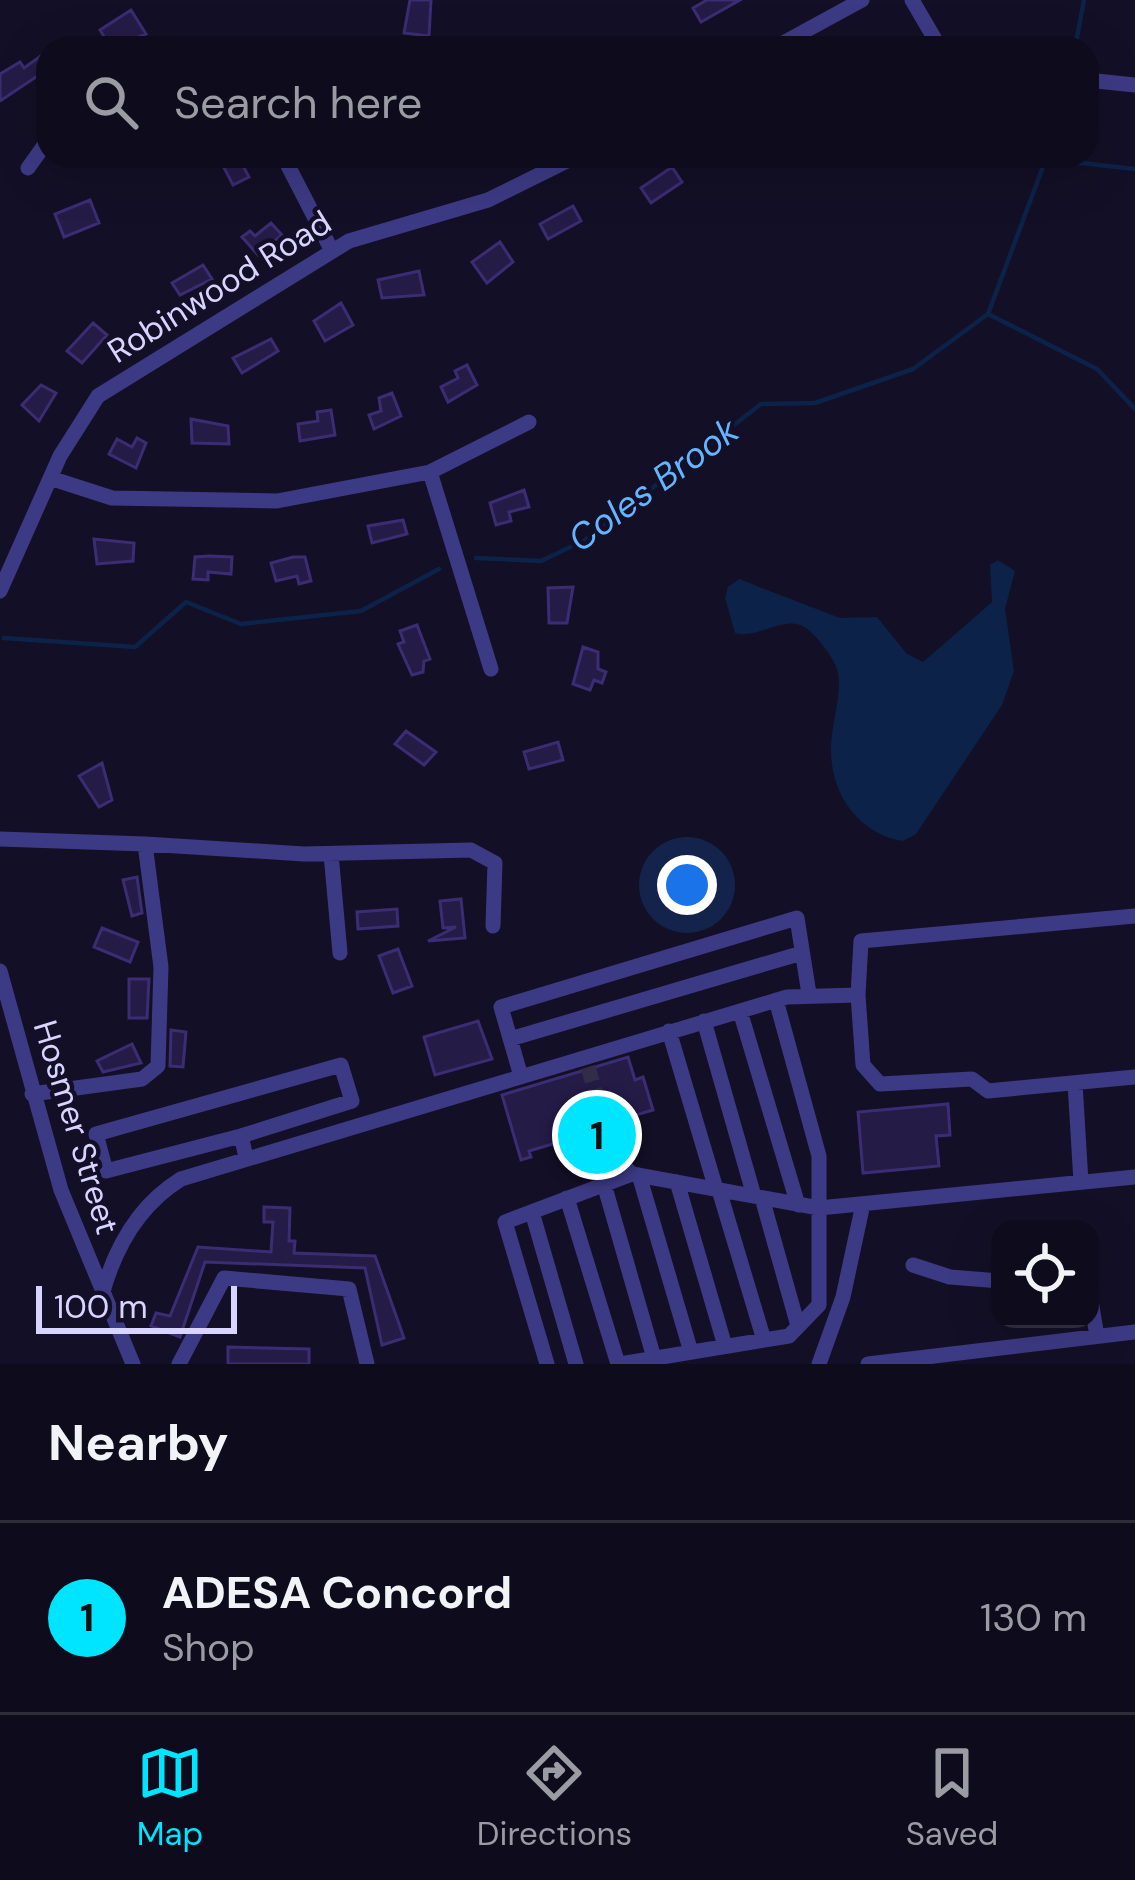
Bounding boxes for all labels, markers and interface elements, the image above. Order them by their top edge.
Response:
search box [36,36,1099,168]
icon: search [78,69,144,135]
text: Search here [174,73,422,132]
street label: Robinwood Road [99,200,339,372]
water label: Coles Brook [559,406,748,562]
your location [657,855,717,915]
street label: Hosmer Street [24,1015,129,1239]
pin: 1 [558,1090,636,1180]
map controls [991,1220,1099,1328]
button: locate [991,1220,1099,1328]
scale bar [36,1280,237,1333]
text: 100 m [54,1285,148,1328]
text: Nearby [48,1409,229,1476]
text: ADESA Concord [162,1563,512,1622]
text: 1 [80,1592,94,1643]
text: 130 m [980,1592,1087,1643]
text: Shop [162,1622,255,1673]
tab: Map [137,1740,203,1855]
tab: Directions [477,1740,632,1855]
tab: Saved [906,1740,998,1855]

